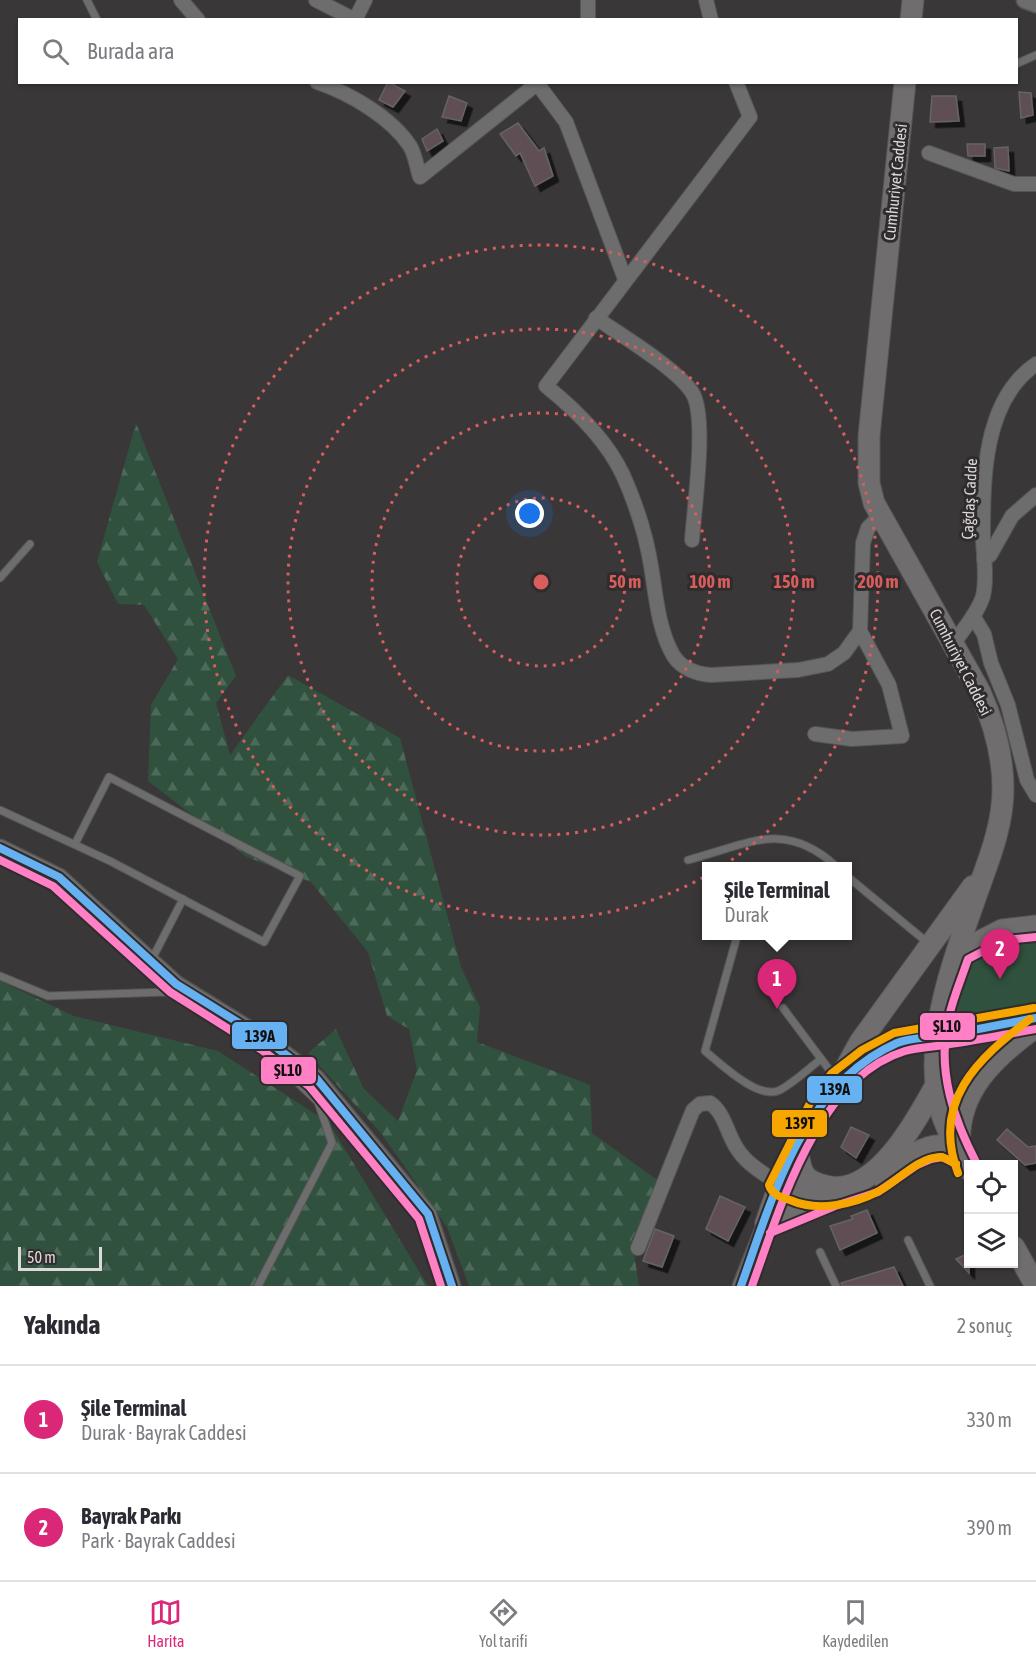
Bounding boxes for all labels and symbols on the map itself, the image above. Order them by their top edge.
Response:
street label: Cumhuriyet Caddesi [880,123,911,241]
street label: Çağdaş Cadde [958,458,981,540]
your location [515,499,544,528]
text: 50 m [609,571,641,592]
text: 100 m [690,571,730,592]
text: 150 m [774,571,814,592]
text: 200 m [858,571,898,592]
centre of rings [531,572,551,592]
street label: Cumhuriyet Caddesi [925,606,996,719]
pin: 2 [980,930,1020,979]
pin: 1 [758,960,796,1009]
line badge: ŞL10 [919,1012,976,1041]
text: ŞL10 [933,1017,961,1035]
line badge: 139A [231,1021,288,1050]
text: 139A [245,1027,275,1045]
line badge: ŞL10 [260,1056,317,1085]
text: ŞL10 [274,1061,302,1079]
line badge: 139A [806,1075,863,1104]
text: 139A [820,1080,850,1098]
line badge: 139T [771,1109,828,1138]
text: 139T [785,1114,816,1132]
scale bar [18,1244,102,1272]

